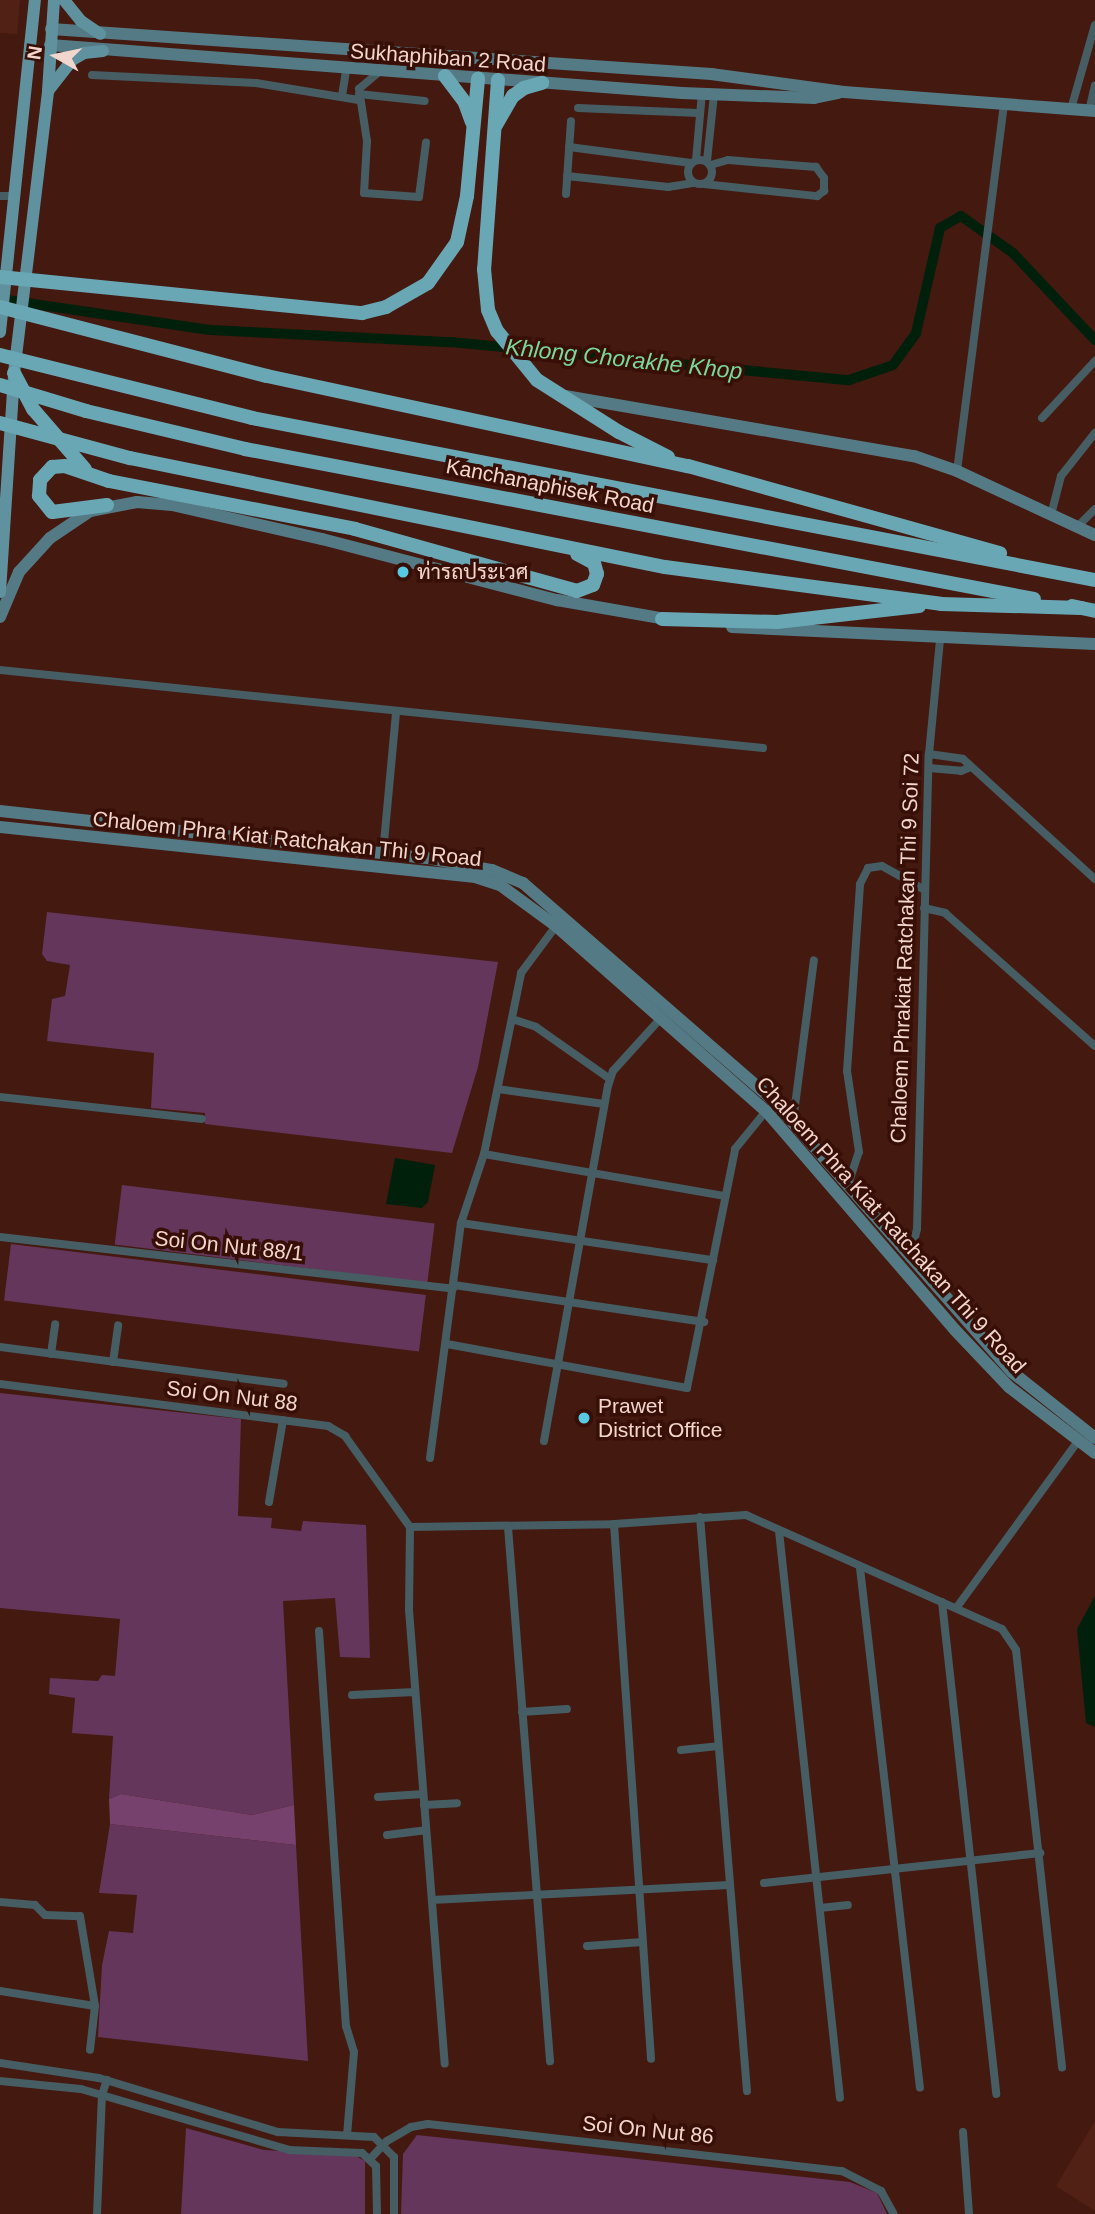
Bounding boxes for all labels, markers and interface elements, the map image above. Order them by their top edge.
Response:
north arrow [21,21,91,91]
street label: Sukhaphiban 2 Road [349,39,547,77]
text: N [23,44,46,61]
water label: Khlong Chorakhe Khop [504,333,744,385]
street label: Kanchanaphisek Road [444,453,656,519]
place label: ท่ารถประเวศ [417,559,528,585]
marker: ท่ารถประเวศ [395,564,411,580]
street label: Chaloem Phrakiat Ratchakan Thi 9 Soi 72 [886,752,924,1144]
street label: Chaloem Phra Kiat Ratchakan Thi 9 Road [91,806,483,872]
street label: Chaloem Phra Kiat Ratchakan Thi 9 Road [751,1071,1031,1379]
street label: Soi On Nut 88/1 [153,1226,305,1266]
street label: Soi On Nut 88 [165,1375,299,1417]
place label: Prawet District Office [598,1393,722,1443]
marker: Prawet District Office [576,1410,592,1426]
street label: Soi On Nut 86 [581,2111,715,2149]

